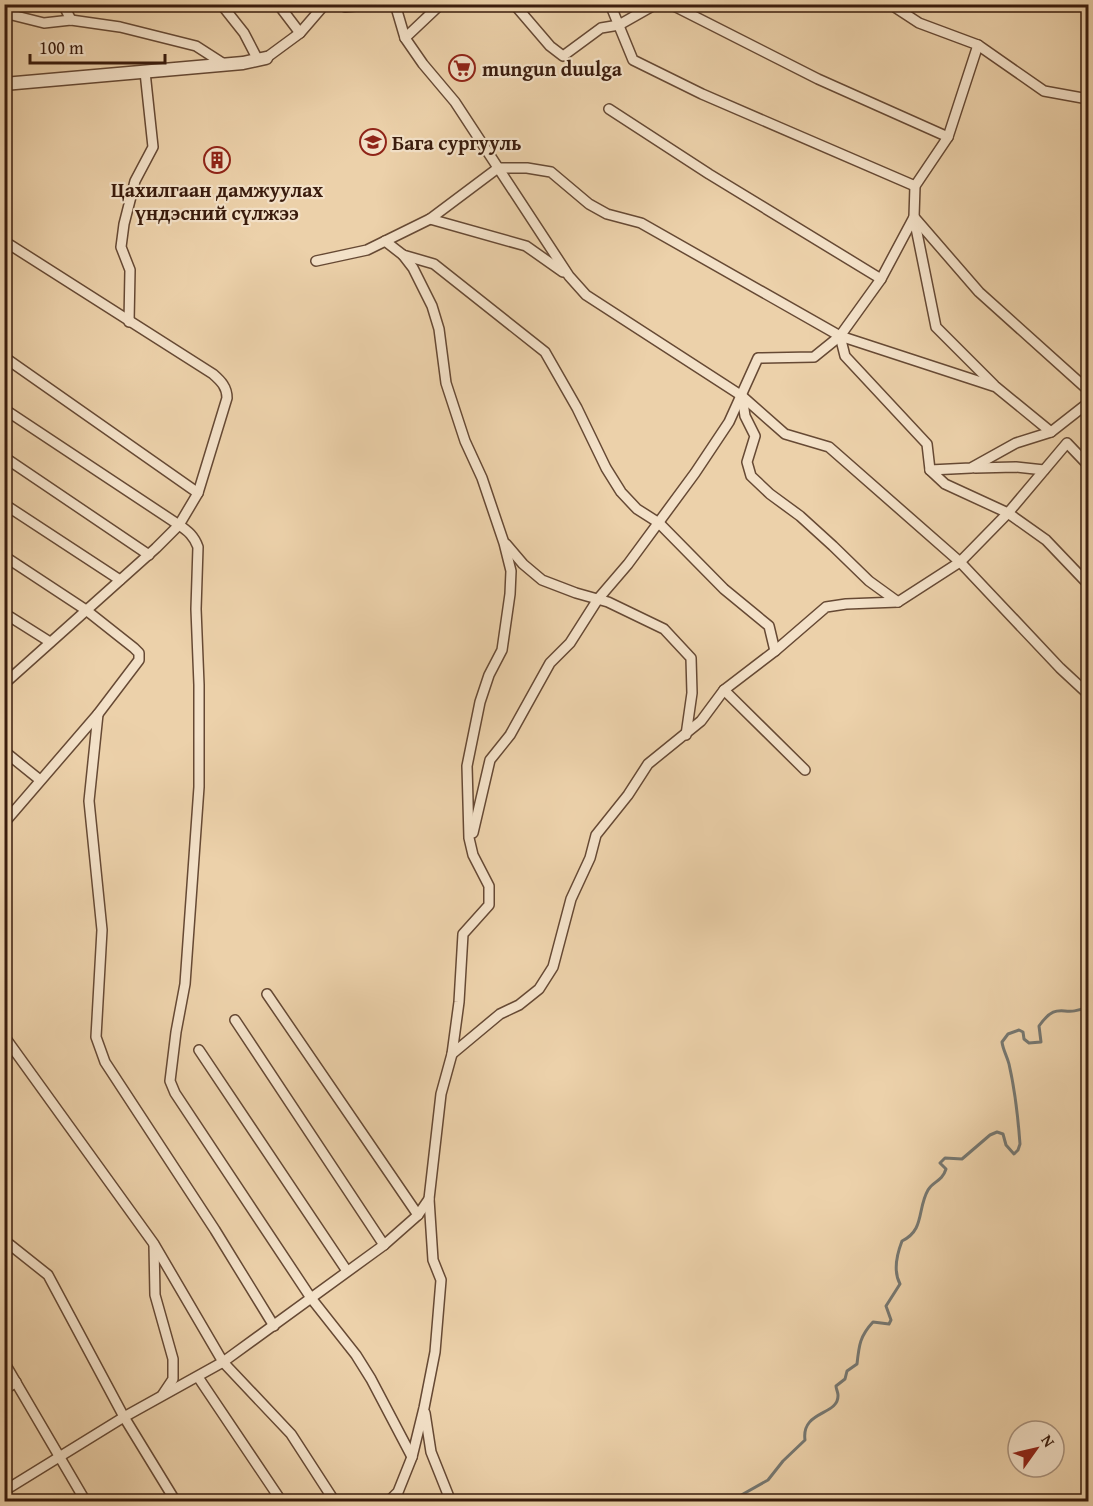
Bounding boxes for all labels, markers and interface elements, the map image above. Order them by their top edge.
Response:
scale bar [30,27,165,65]
text: 100 m [39,34,84,61]
supermarket icon: mungun duulga [447,53,477,83]
place label: mungun duulga [482,54,623,83]
school or university icon: Бага сургууль [358,127,388,157]
place label: Бага сургууль [392,128,521,157]
building icon: Цахилгаан дамжуулах үндэсний сүлжээ [202,145,232,175]
place label: Цахилгаан дамжуулах үндэсний сүлжээ [111,175,323,227]
north arrow [1006,1419,1066,1479]
text: N [1035,1429,1062,1452]

